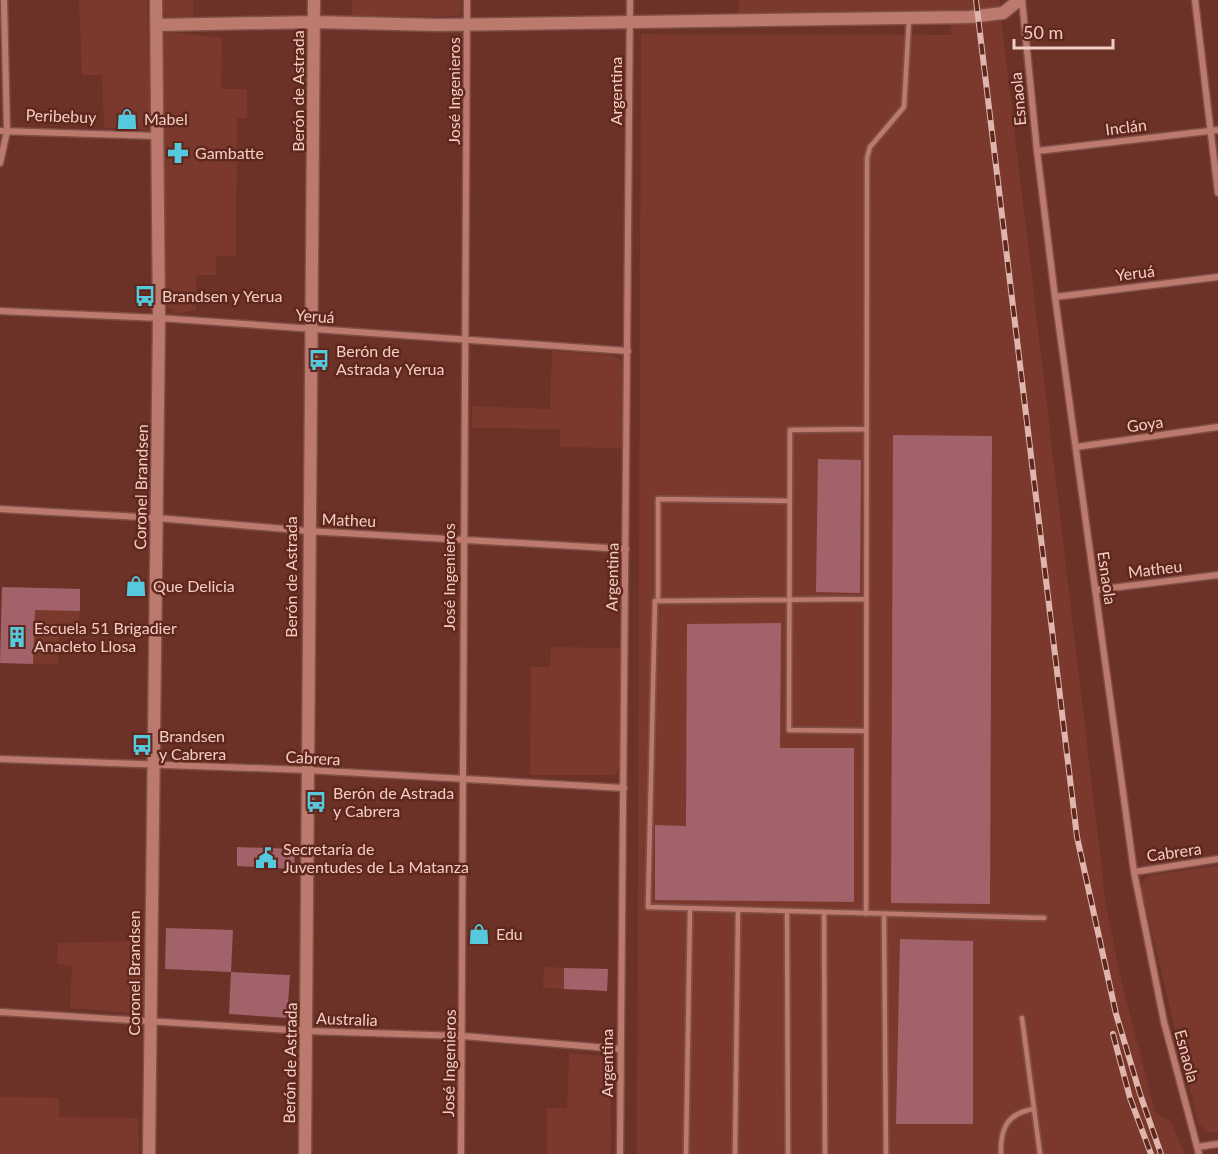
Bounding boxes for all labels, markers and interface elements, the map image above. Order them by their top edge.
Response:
scale bar [1014,12,1113,50]
text: 50 m [1023,21,1063,43]
street label: Berón de Astrada [288,30,307,152]
street label: José Ingenieros [444,37,463,145]
street label: Argentina [606,57,625,125]
street label: Esnaola [1006,71,1029,127]
street label: Peribebuy [25,105,97,126]
shop icon: Mabel [115,107,139,131]
place label: Mabel [144,109,188,128]
street label: Inclán [1104,115,1148,138]
pharmacy icon: Gambatte [166,141,190,165]
place label: Gambatte [195,143,264,162]
street label: Yeruá [1114,261,1156,284]
bus stop icon: Brandsen y Yerua [133,284,157,308]
place label: Brandsen y Yerua [162,286,282,305]
street label: Yeruá [295,305,335,326]
place label: Berón de Astrada y Yerua [336,341,444,378]
bus stop icon: Berón de Astrada y Yerua [307,348,331,372]
street label: Goya [1126,412,1164,435]
street label: Coronel Brandsen [130,424,151,550]
street label: Matheu [321,509,377,530]
street label: Berón de Astrada [281,516,300,638]
street label: José Ingenieros [439,523,458,631]
street label: Argentina [601,543,622,611]
street label: Esnaola [1094,550,1121,606]
street label: Matheu [1127,556,1183,581]
shop icon: Que Delicia [124,574,148,598]
place label: Que Delicia [153,576,235,595]
place label: Escuela 51 Brigadier Anacleto Llosa [34,618,177,655]
building icon: Escuela 51 Brigadier Anacleto Llosa [5,625,29,649]
place label: Brandsen y Cabrera [159,726,226,763]
bus stop icon: Brandsen y Cabrera [130,733,154,757]
street label: Cabrera [285,747,341,768]
place label: Berón de Astrada y Cabrera [333,783,454,820]
bus stop icon: Berón de Astrada y Cabrera [304,790,328,814]
street label: Cabrera [1145,838,1203,865]
place label: Secretaría de Juventudes de La Matanza [283,839,469,876]
public building icon: Secretaría de Juventudes de La Matanza [254,846,278,870]
street label: Coronel Brandsen [124,910,143,1036]
shop icon: Edu [467,922,491,946]
place label: Edu [496,924,523,943]
street label: Berón de Astrada [279,1002,300,1124]
street label: Australia [316,1008,378,1029]
street label: José Ingenieros [438,1009,459,1117]
street label: Esnaola [1171,1027,1204,1084]
street label: Argentina [597,1029,616,1097]

